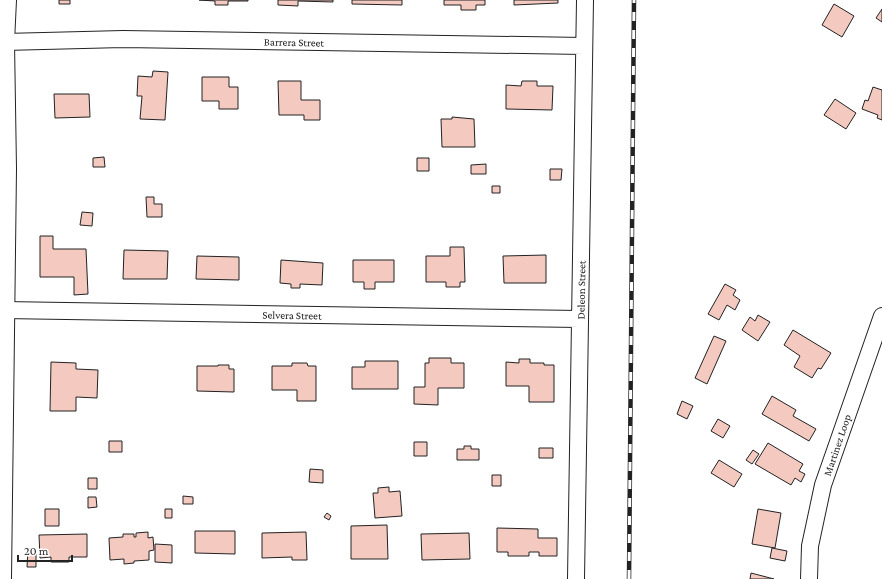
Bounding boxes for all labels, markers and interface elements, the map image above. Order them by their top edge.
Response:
street label: Barrera Street [264,35,325,49]
street label: Deleon Street [574,260,588,320]
street label: Selvera Street [262,308,322,322]
street label: Martinez Loop [821,412,854,478]
scale bar [18,537,72,563]
text: 20 m [24,544,49,558]

